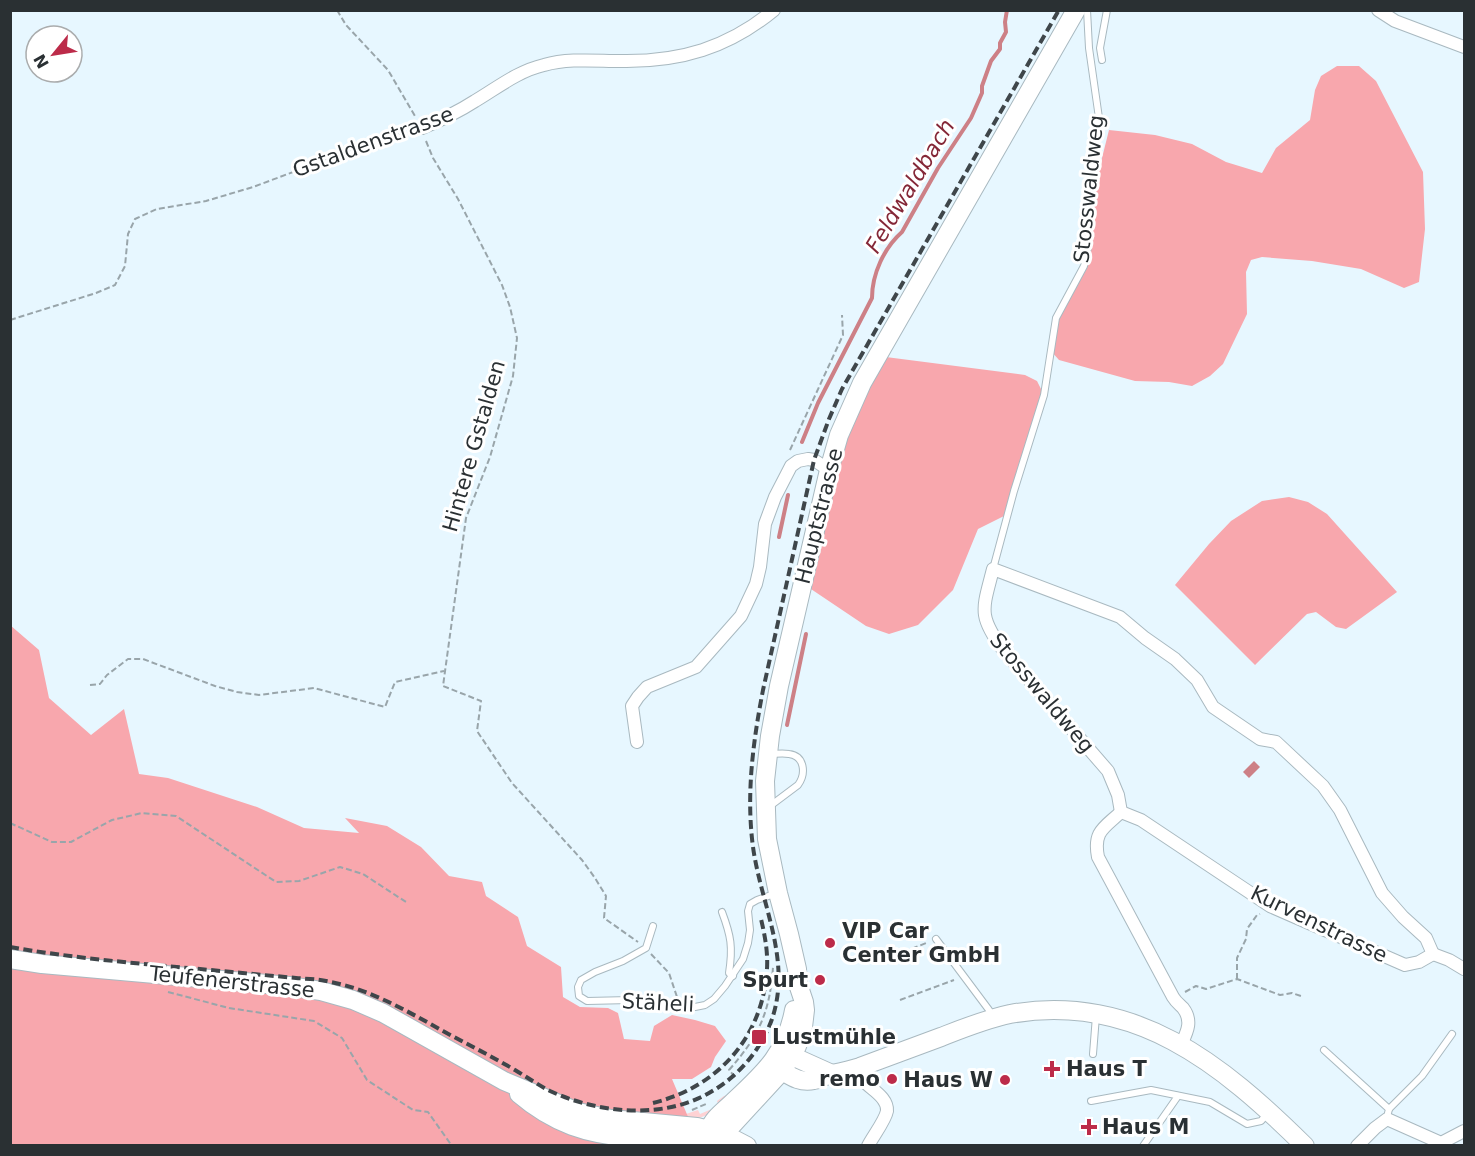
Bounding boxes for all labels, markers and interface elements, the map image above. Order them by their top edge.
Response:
north arrow [24,24,84,84]
text: N [30,51,53,72]
street label: Gstaldenstrasse [289,102,457,182]
street label: Stosswaldweg [1069,114,1109,264]
water label: Feldwaldbach [860,115,960,257]
street label: Hintere Gstalden [438,357,510,535]
street label: Hauptstrasse [791,446,847,586]
street label: Stosswaldweg [985,628,1099,758]
street label: Kurvenstrasse [1247,881,1391,967]
place label: VIP Car Center GmbH [842,919,1000,967]
marker: VIP Car Center GmbH [823,936,837,950]
street label: Teufenerstrasse [147,961,316,1003]
place label: Spurt [742,968,808,992]
marker: Spurt [813,973,827,987]
street label: Stäheli [621,989,695,1017]
place label: Lustmühle [772,1025,896,1049]
marker: Lustmühle [750,1028,768,1046]
place label: Haus T [1066,1057,1148,1081]
marker: Haus T [1043,1060,1061,1078]
place label: remo [819,1067,880,1091]
place label: Haus W [903,1068,993,1092]
marker: remo [885,1072,899,1086]
marker: Haus W [998,1073,1012,1087]
place label: Haus M [1102,1115,1189,1139]
marker: Haus M [1080,1118,1098,1136]

